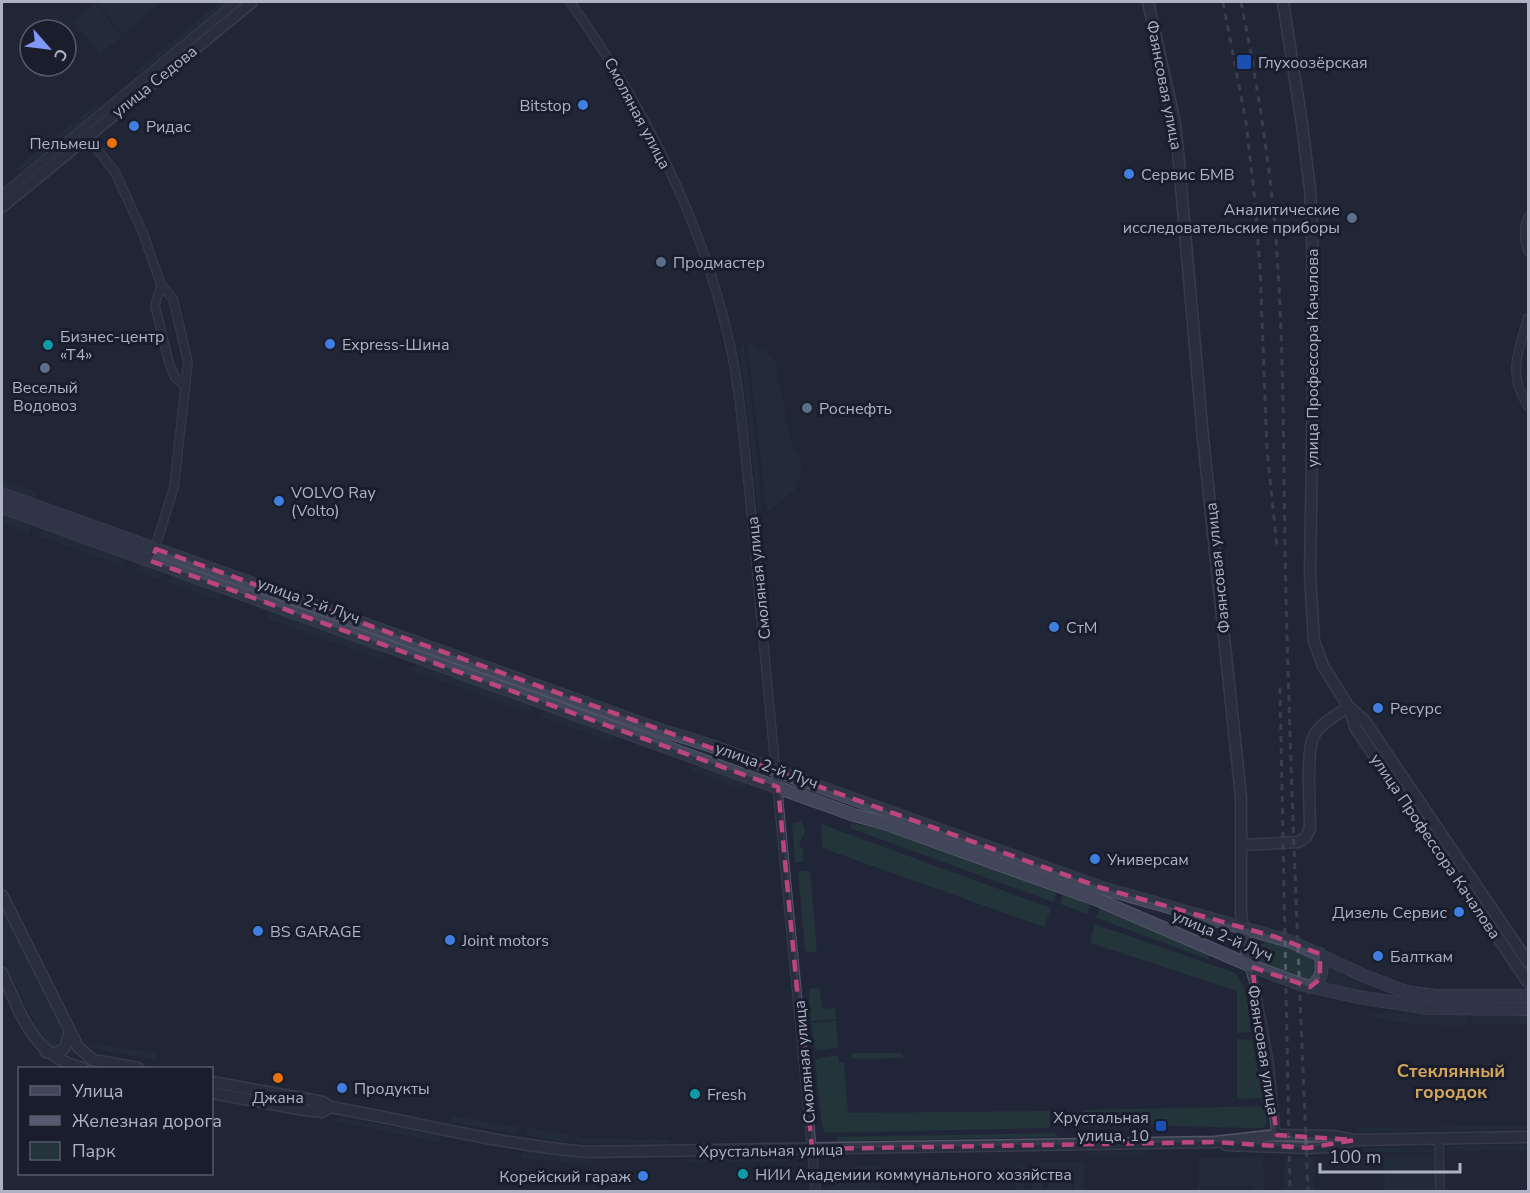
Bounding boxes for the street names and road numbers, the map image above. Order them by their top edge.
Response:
street label: Фаянсовая улица [1141,19,1187,152]
street label: улица Седова [107,41,202,123]
street label: Смоляная улица [598,54,676,173]
street label: улица Профессора Качалова [1302,248,1324,468]
street label: Фаянсовая улица [1200,501,1236,634]
street label: Смоляная улица [742,515,776,640]
street label: улица 2-й Луч [254,572,363,630]
street label: улица 2-й Луч [712,737,821,795]
street label: улица Профессора Качалова [1365,750,1506,944]
street label: улица 2-й Луч [1169,905,1276,967]
street label: Фаянсовая улица [1242,983,1284,1117]
street label: Смоляная улица [789,999,821,1124]
street label: Хрустальная улица [699,1139,843,1163]

